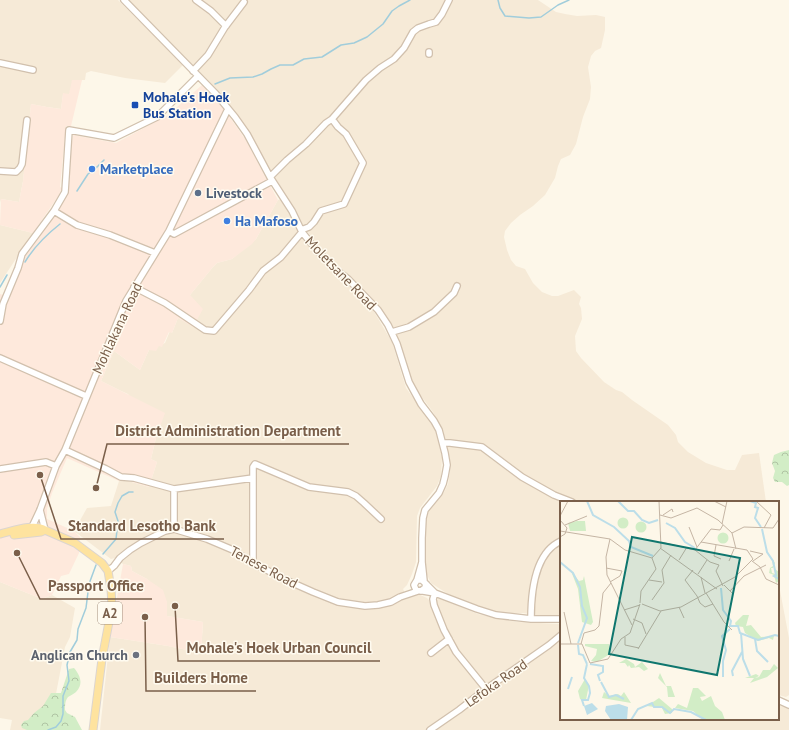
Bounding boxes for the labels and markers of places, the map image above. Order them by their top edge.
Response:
place label: Mohale's Hoek Bus Station [143,88,230,122]
marker: Mohale's Hoek Bus Station [130,100,140,110]
place label: Marketplace [100,160,173,178]
marker: Marketplace [87,164,97,174]
place label: Livestock [206,184,262,202]
marker: Livestock [193,188,203,198]
place label: Ha Mafoso [235,212,299,230]
marker: Ha Mafoso [222,216,232,226]
callout: District Administration Department [107,417,349,444]
callout: Standard Lesotho Bank [61,512,224,539]
callout: Passport Office [40,572,152,599]
callout: Mohale's Hoek Urban Council [178,634,380,661]
place label: Anglican Church [31,646,128,664]
marker: Anglican Church [131,650,141,660]
callout: Builders Home [146,664,256,691]

